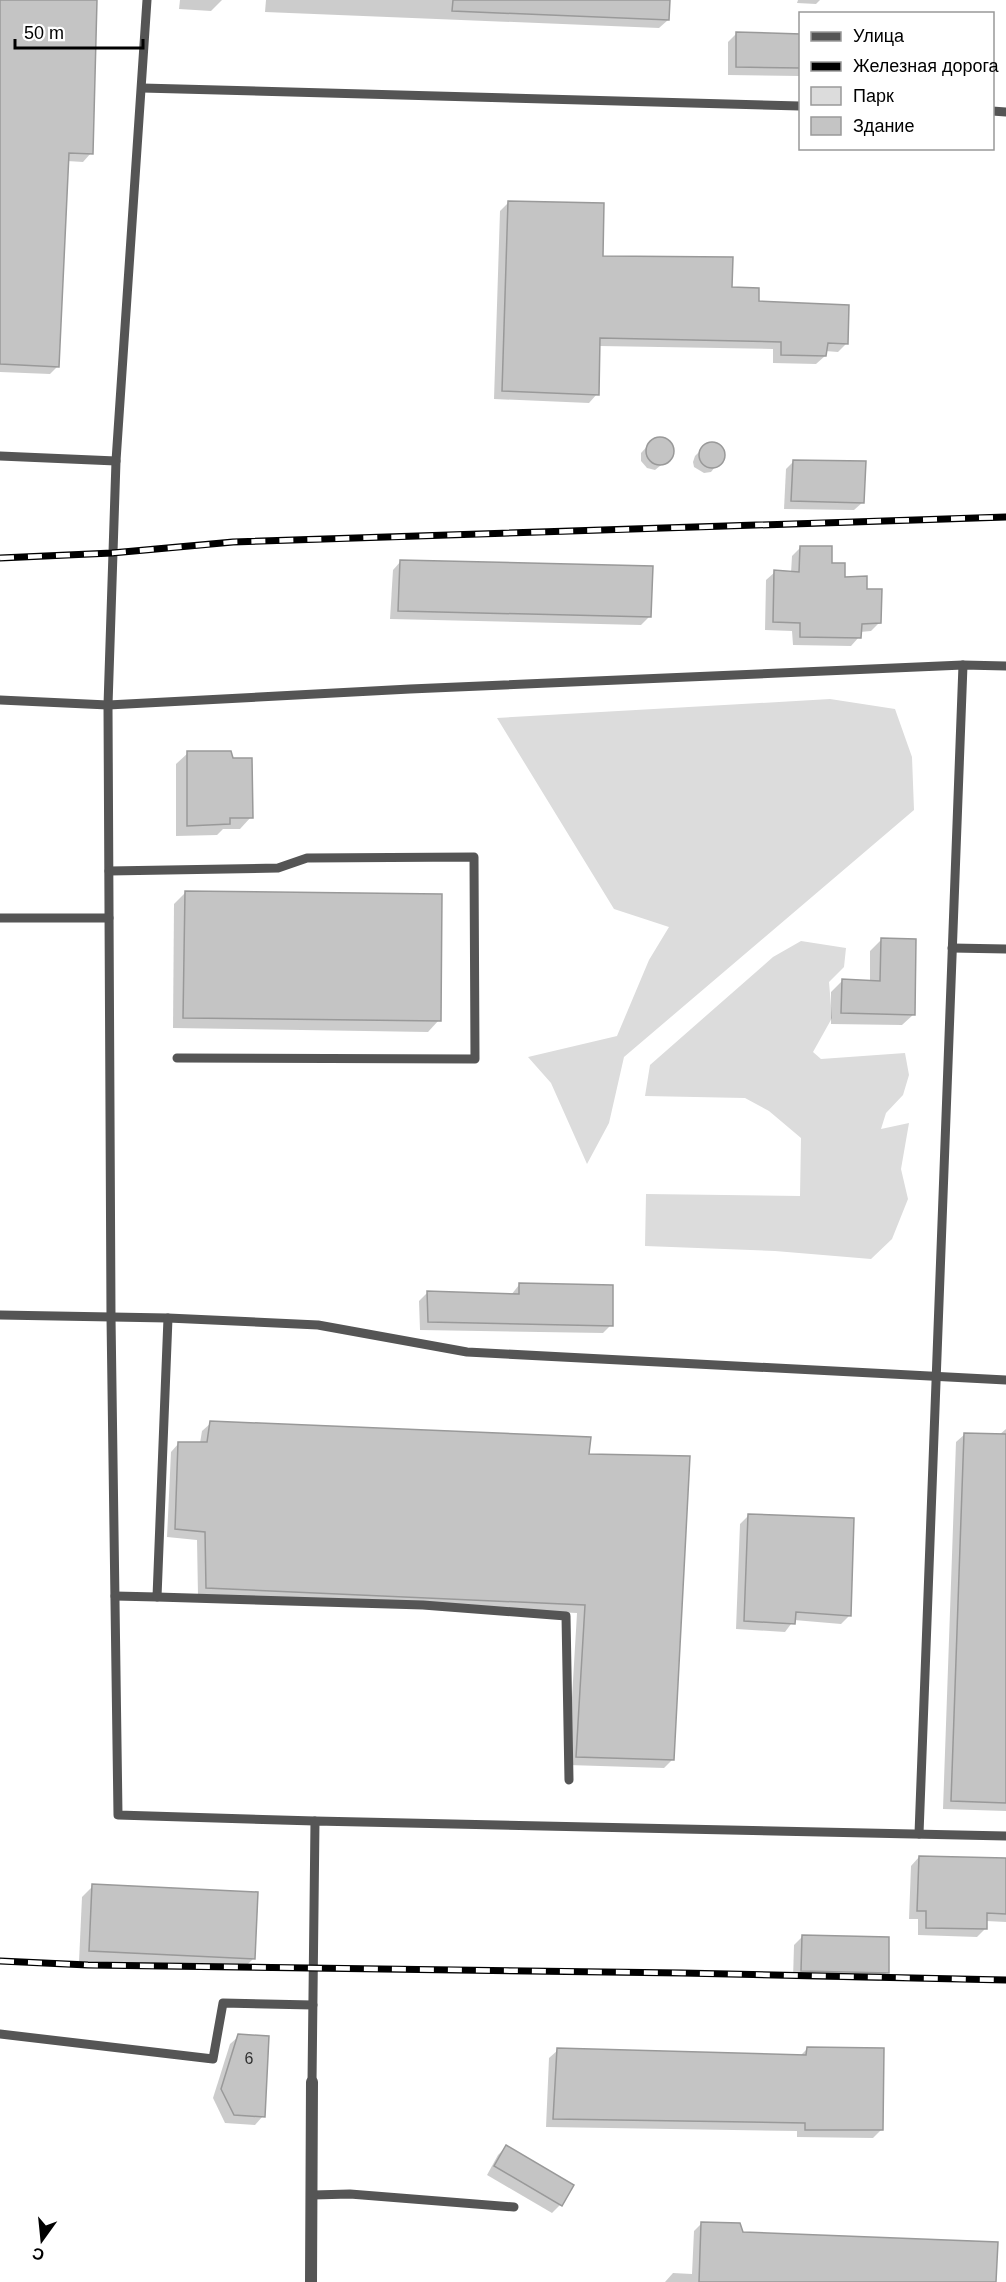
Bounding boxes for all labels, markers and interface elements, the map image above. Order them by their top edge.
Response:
scale bar [15,12,142,50]
legend [799,12,994,150]
text: 50 m [24,23,64,43]
text: Улица [853,26,905,46]
text: Железная дорога [853,56,1000,76]
text: Парк [853,86,894,106]
text: Здание [853,116,914,136]
house number: 6 [245,2050,254,2067]
north arrow [12,2210,72,2270]
text: С [30,2244,46,2264]

